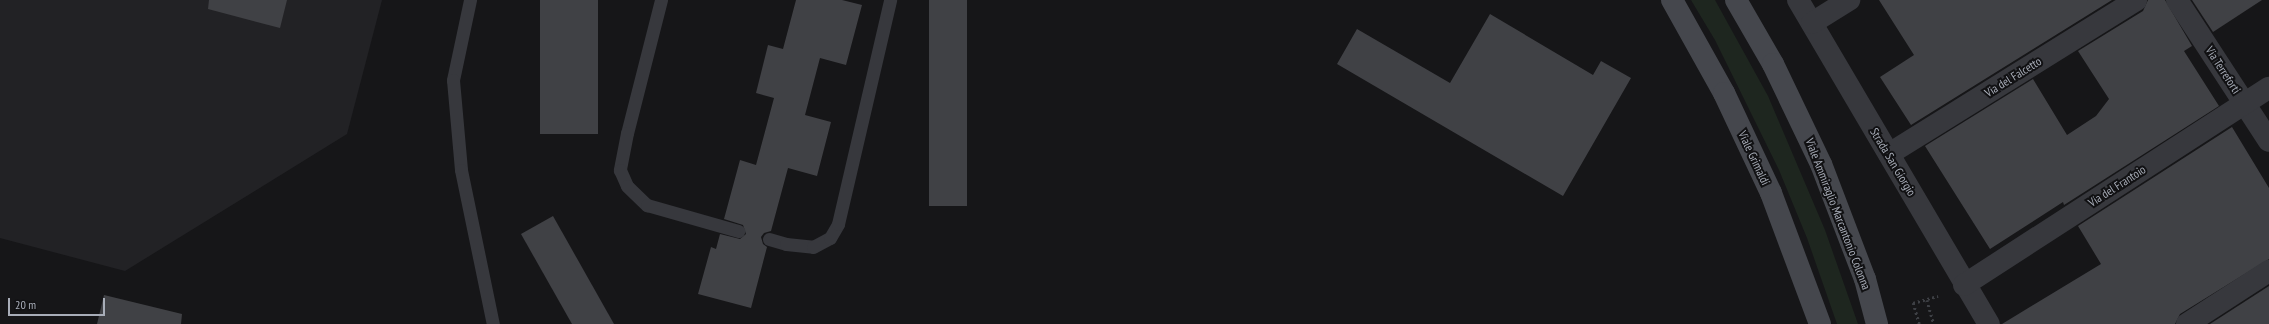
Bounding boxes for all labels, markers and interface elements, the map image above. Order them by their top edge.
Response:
street label: Via Terreforti [2202,44,2244,96]
street label: Via del Falcetto [1982,54,2044,100]
street label: Strada San Giorgio [1867,125,1919,199]
street label: Viale Grimaldi [1735,129,1773,187]
street label: Viale Ammiraglio Marcantonio Colonna [1802,136,1874,292]
street label: Via del Frantoio [2086,162,2148,210]
scale bar [10,290,107,316]
text: 20 m [15,297,36,312]

